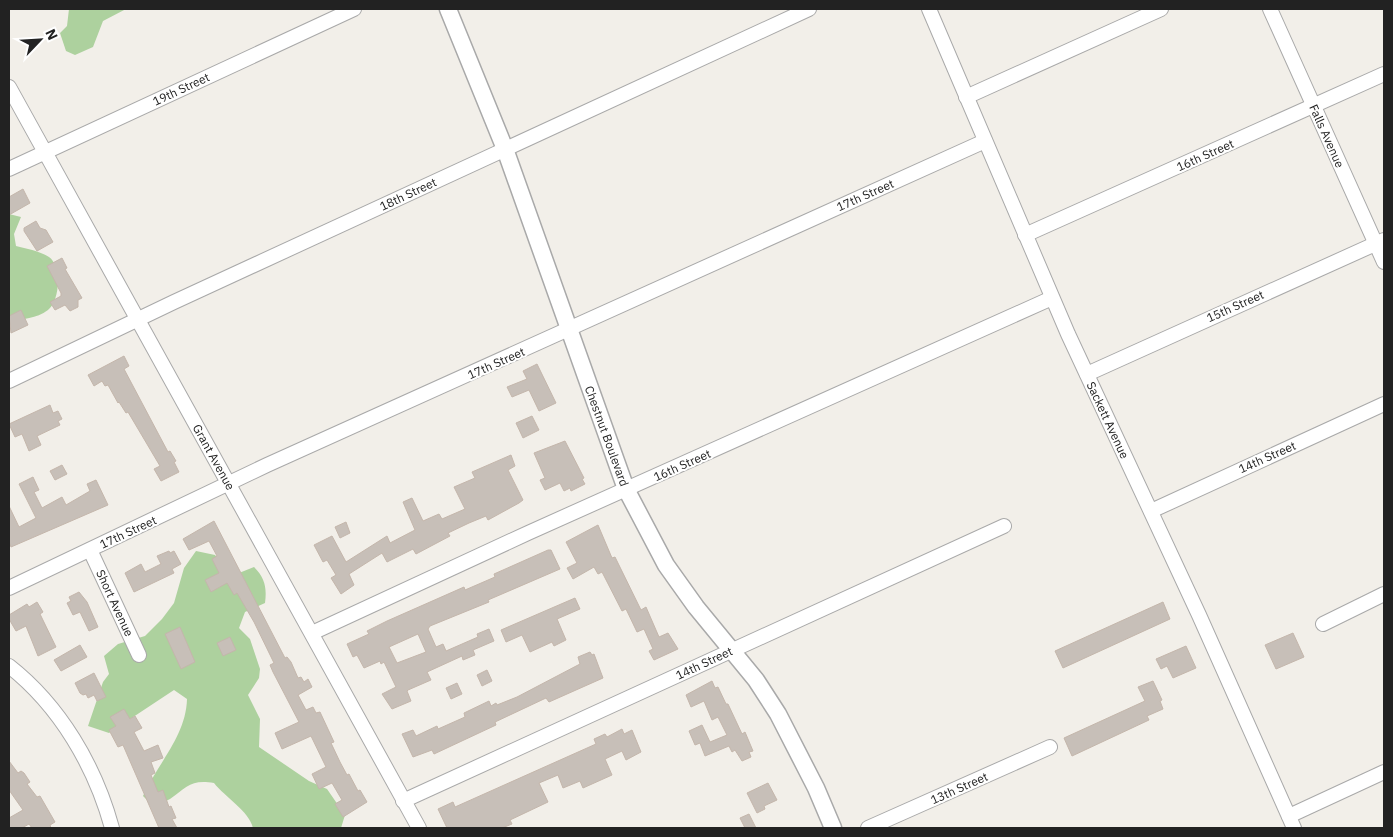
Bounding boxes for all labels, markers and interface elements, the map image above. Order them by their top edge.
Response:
north arrow [15,15,65,65]
text: N [41,26,62,43]
street label: 19th Street [150,69,212,109]
street label: Falls Avenue [1306,102,1348,170]
street label: 16th Street [1174,136,1236,174]
street label: 18th Street [377,174,439,214]
street label: 17th Street [834,176,896,214]
street label: 15th Street [1204,287,1266,325]
street label: 17th Street [465,344,527,382]
street label: Sackett Avenue [1084,379,1133,461]
street label: Chestnut Boulevard [582,384,632,488]
street label: Grant Avenue [190,421,238,493]
street label: 14th Street [1236,438,1298,476]
street label: 16th Street [651,446,713,484]
street label: 17th Street [97,512,159,552]
street label: Short Avenue [93,567,137,639]
street label: 14th Street [673,643,735,683]
street label: 13th Street [928,769,990,807]

